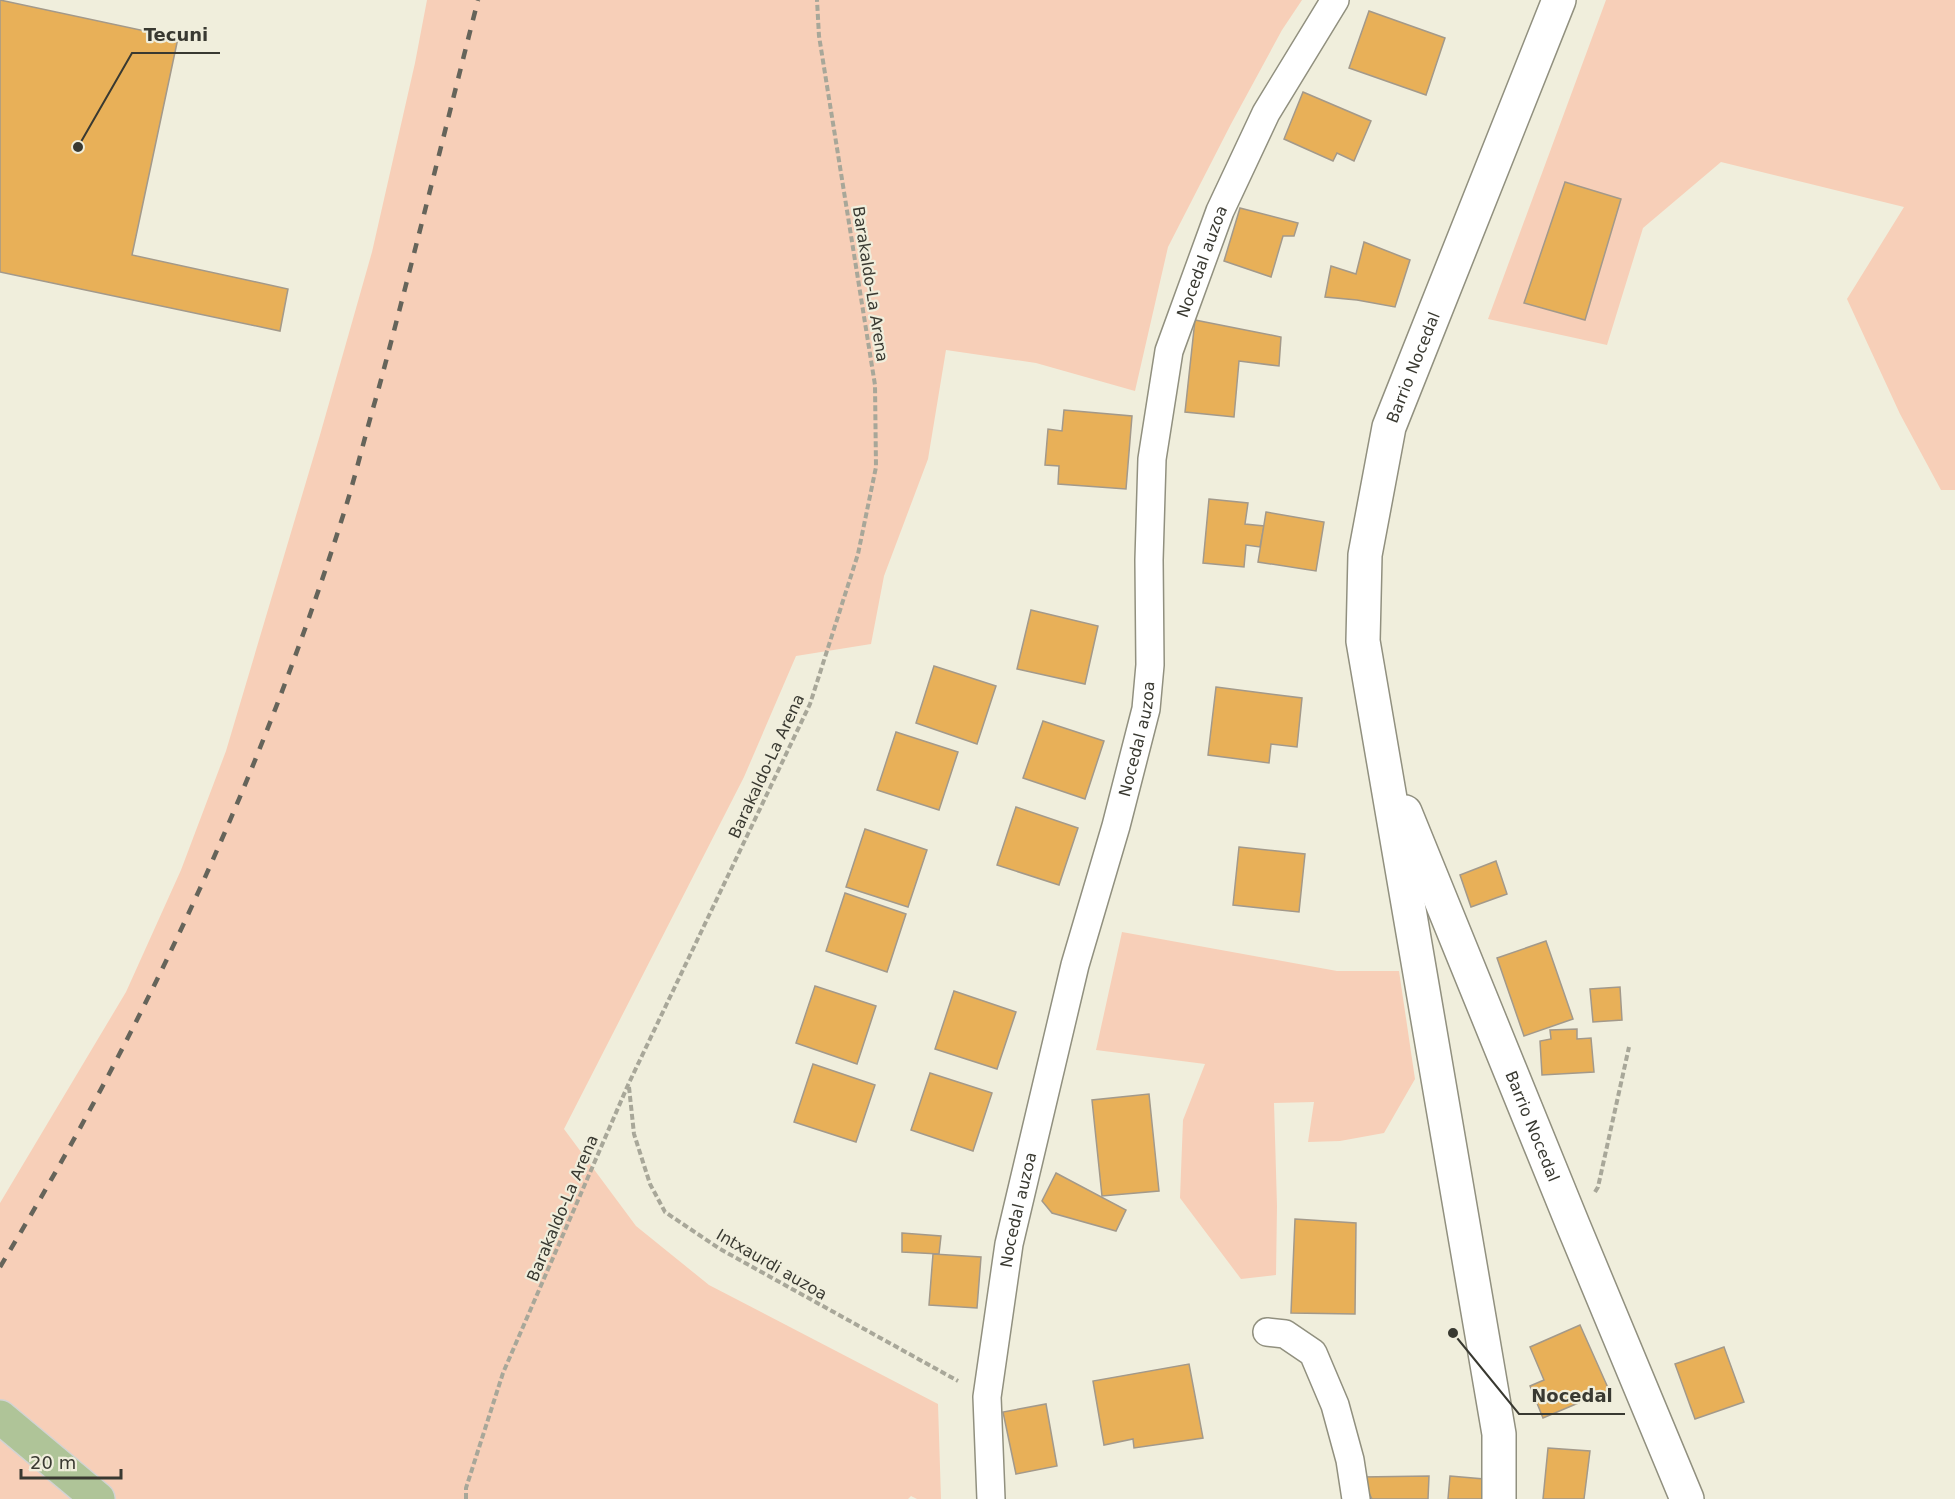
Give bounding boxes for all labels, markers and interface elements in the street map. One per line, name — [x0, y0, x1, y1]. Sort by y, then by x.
callout: Tecuni — [132, 17, 220, 53]
text: Tecuni — [144, 24, 208, 45]
street label: Nocedal auzoa — [1173, 202, 1231, 320]
street label: Barakaldo-La Arena — [849, 205, 892, 363]
street label: Barrio Nocedal — [1383, 309, 1444, 426]
street label: Nocedal auzoa — [1115, 680, 1158, 799]
street label: Barakaldo-La Arena — [725, 691, 808, 841]
street label: Barrio Nocedal — [1501, 1068, 1563, 1184]
street label: Barakaldo-La Arena — [523, 1132, 602, 1284]
street label: Nocedal auzoa — [997, 1150, 1040, 1269]
street label: Intxaurdi auzoa — [713, 1225, 830, 1304]
callout: Nocedal — [1519, 1378, 1625, 1414]
text: Nocedal — [1531, 1385, 1613, 1406]
scale bar — [21, 1442, 122, 1480]
text: 20 m — [30, 1452, 76, 1473]

